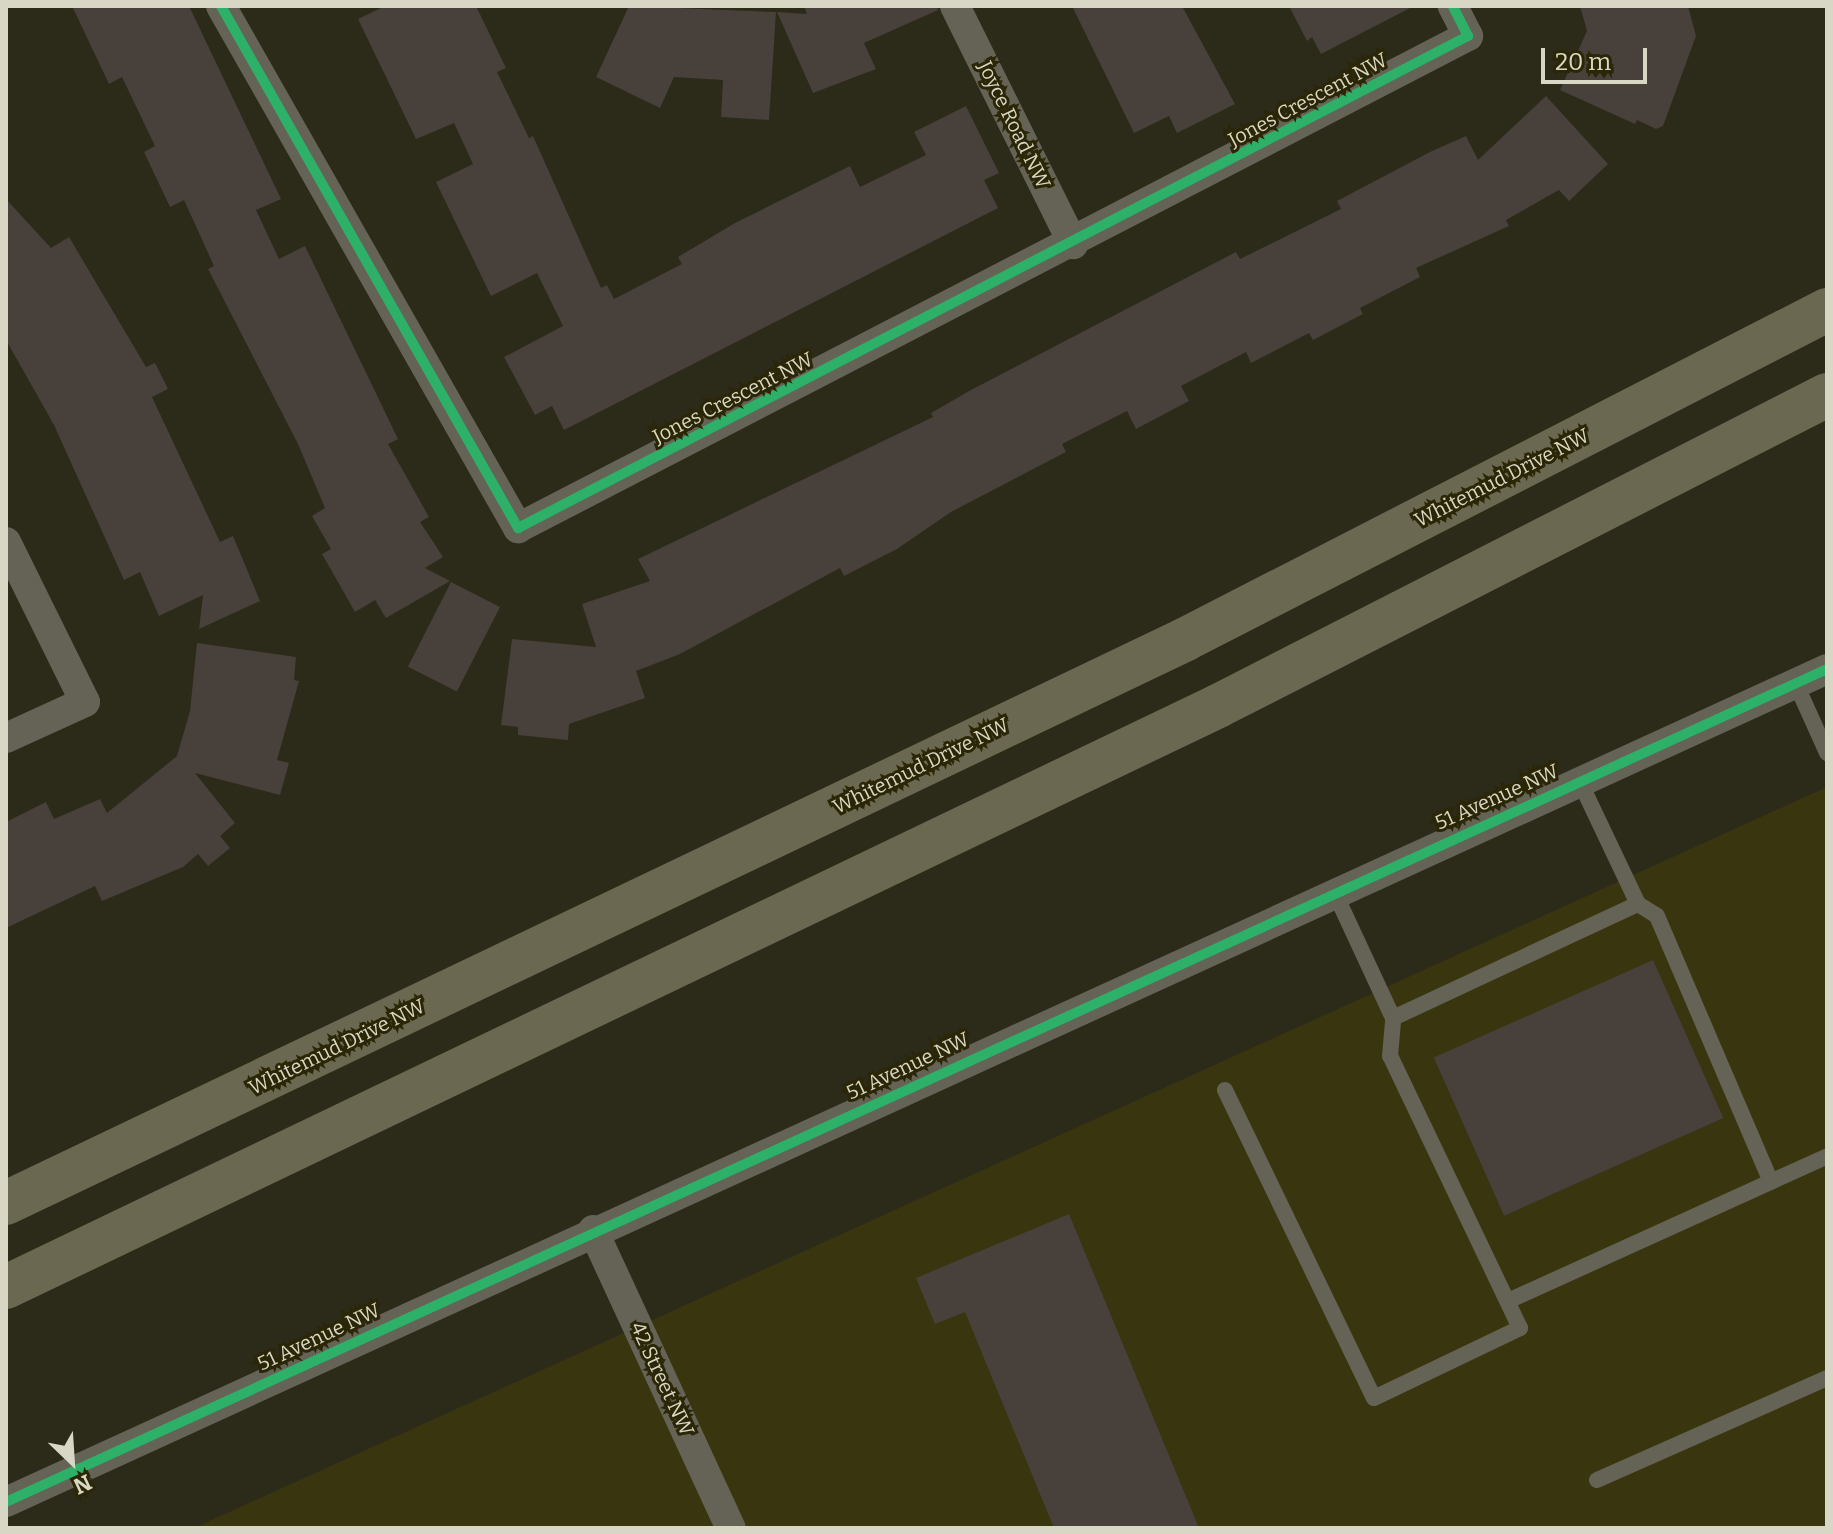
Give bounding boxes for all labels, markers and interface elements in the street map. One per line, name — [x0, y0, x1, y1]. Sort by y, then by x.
scale bar — [1545, 32, 1651, 82]
street label: Jones Crescent NW — [1224, 48, 1392, 152]
text: 20 m — [1555, 48, 1611, 76]
street label: Joyce Road NW — [973, 57, 1055, 193]
street label: Jones Crescent NW — [649, 347, 817, 449]
street label: Whitemud Drive NW — [1411, 423, 1593, 533]
street label: Whitemud Drive NW — [829, 713, 1013, 819]
street label: 51 Avenue NW — [1432, 759, 1562, 835]
street label: Whitemud Drive NW — [245, 994, 429, 1100]
street label: 51 Avenue NW — [843, 1027, 973, 1105]
street label: 51 Avenue NW — [254, 1298, 384, 1376]
street label: 42 Street NW — [625, 1318, 699, 1440]
north arrow — [32, 1422, 112, 1502]
text: N — [69, 1468, 96, 1500]

